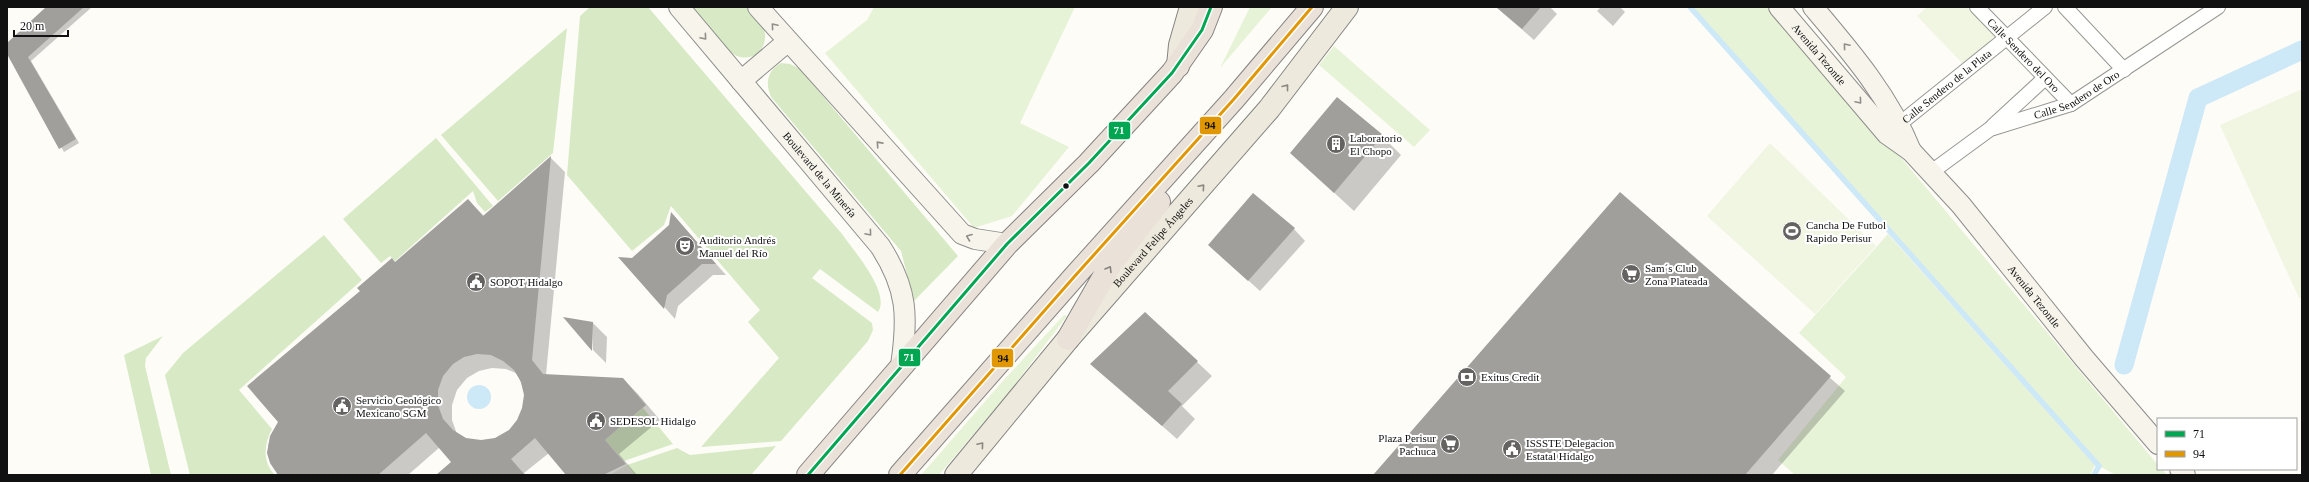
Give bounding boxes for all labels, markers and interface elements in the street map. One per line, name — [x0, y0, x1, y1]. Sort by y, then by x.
scale bar — [14, 12, 68, 38]
street label: Calle Sendero del Oro — [1985, 16, 2062, 95]
text: 20 m — [20, 19, 45, 33]
street label: Avenida Tezontle — [1790, 21, 1849, 87]
one-way arrow — [771, 24, 778, 31]
one-way arrow — [700, 32, 707, 39]
one-way arrow — [1843, 43, 1850, 50]
street label: Calle Sendero de la Plata — [1900, 47, 1994, 125]
street label: Calle Sendero de Oro — [2032, 68, 2122, 121]
one-way arrow — [1281, 85, 1288, 92]
one-way arrow — [1854, 96, 1861, 103]
line badge: 94 — [1199, 116, 1222, 135]
text: 94 — [1205, 119, 1216, 131]
line badge: 71 — [1108, 121, 1131, 140]
text: 71 — [1114, 124, 1125, 136]
street label: Boulevard de la Minería — [781, 130, 859, 220]
place label: Laboratorio El Chopo — [1350, 132, 1402, 157]
building icon: Laboratorio El Chopo — [1325, 133, 1347, 155]
one-way arrow — [877, 141, 884, 149]
unlabelled marker — [1061, 181, 1071, 191]
one-way arrow — [1198, 184, 1205, 192]
street label: Boulevard Felipe Ángeles — [1110, 195, 1195, 289]
place label: Cancha De Futbol Rapido Perisur — [1806, 219, 1886, 244]
sports icon: Cancha De Futbol Rapido Perisur — [1781, 220, 1803, 242]
one-way arrow — [864, 228, 871, 236]
one-way arrow — [966, 233, 973, 241]
place label: Auditorio Andrés Manuel del Río — [699, 234, 776, 259]
theatre icon: Auditorio Andrés Manuel del Río — [674, 235, 696, 257]
place label: Sam´s Club Zona Plateada — [1645, 262, 1708, 287]
supermarket icon: Sam´s Club Zona Plateada — [1620, 263, 1642, 285]
street label: Avenida Tezontle — [2006, 263, 2063, 330]
one-way arrow — [1104, 266, 1111, 273]
public building icon: SOPOT Hidalgo — [465, 271, 487, 293]
place label: SOPOT Hidalgo — [490, 276, 563, 288]
line badge: 71 — [898, 348, 921, 367]
line badge: 94 — [991, 348, 1014, 368]
text: 71 — [904, 351, 915, 363]
text: 94 — [998, 352, 1009, 364]
bank icon: Exitus Credit — [1456, 366, 1478, 388]
place label: Exitus Credit — [1481, 371, 1539, 383]
place label: Servicio Geológico Mexicano SGM — [356, 394, 442, 419]
public building icon: Servicio Geológico Mexicano SGM — [331, 395, 353, 417]
public building icon: SEDESOL Hidalgo — [585, 410, 607, 432]
place label: SEDESOL Hidalgo — [610, 415, 697, 427]
legend — [2157, 418, 2297, 470]
text: 71 — [2193, 427, 2205, 441]
place label: Plaza Perisur Pachuca — [1378, 432, 1436, 457]
supermarket icon: Plaza Perisur Pachuca — [1439, 433, 1461, 455]
place label: ISSSTE Delegacion Estatal Hidalgo — [1526, 437, 1615, 462]
public building icon: ISSSTE Delegacion Estatal Hidalgo — [1501, 438, 1523, 460]
one-way arrow — [977, 442, 984, 450]
text: 94 — [2193, 447, 2205, 461]

